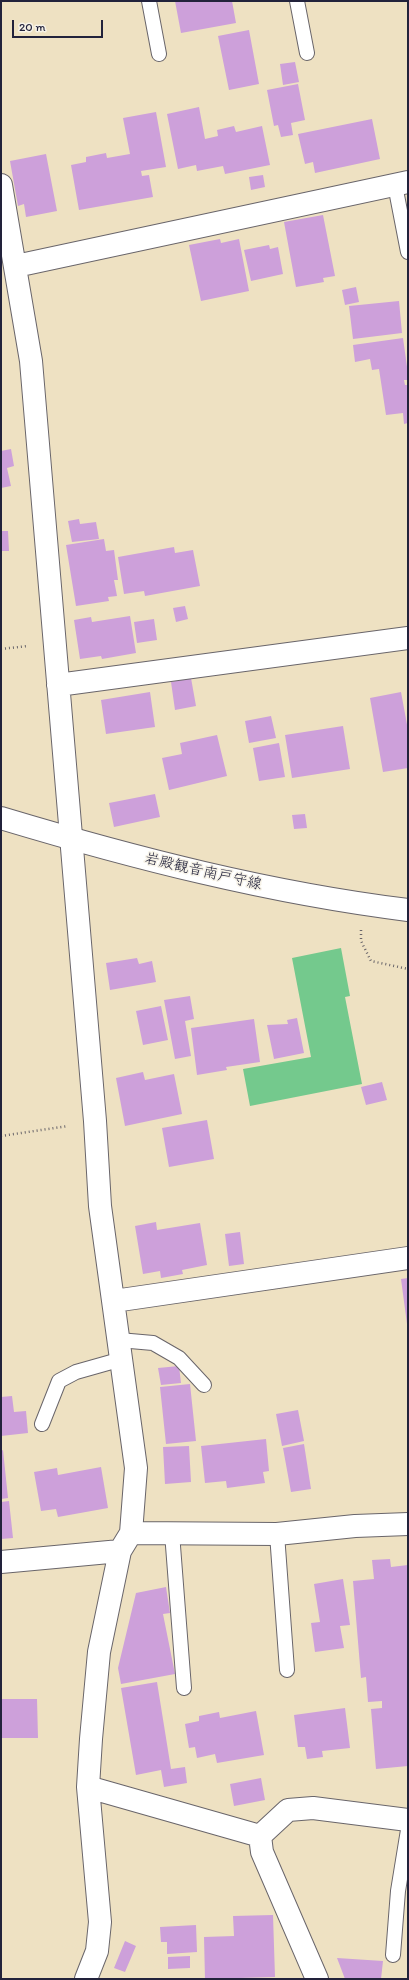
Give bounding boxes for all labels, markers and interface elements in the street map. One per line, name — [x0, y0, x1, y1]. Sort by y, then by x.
scale bar — [14, 12, 105, 38]
text: 20 m — [19, 20, 46, 34]
street label: 岩殿観音南戸守線 — [143, 850, 263, 894]

